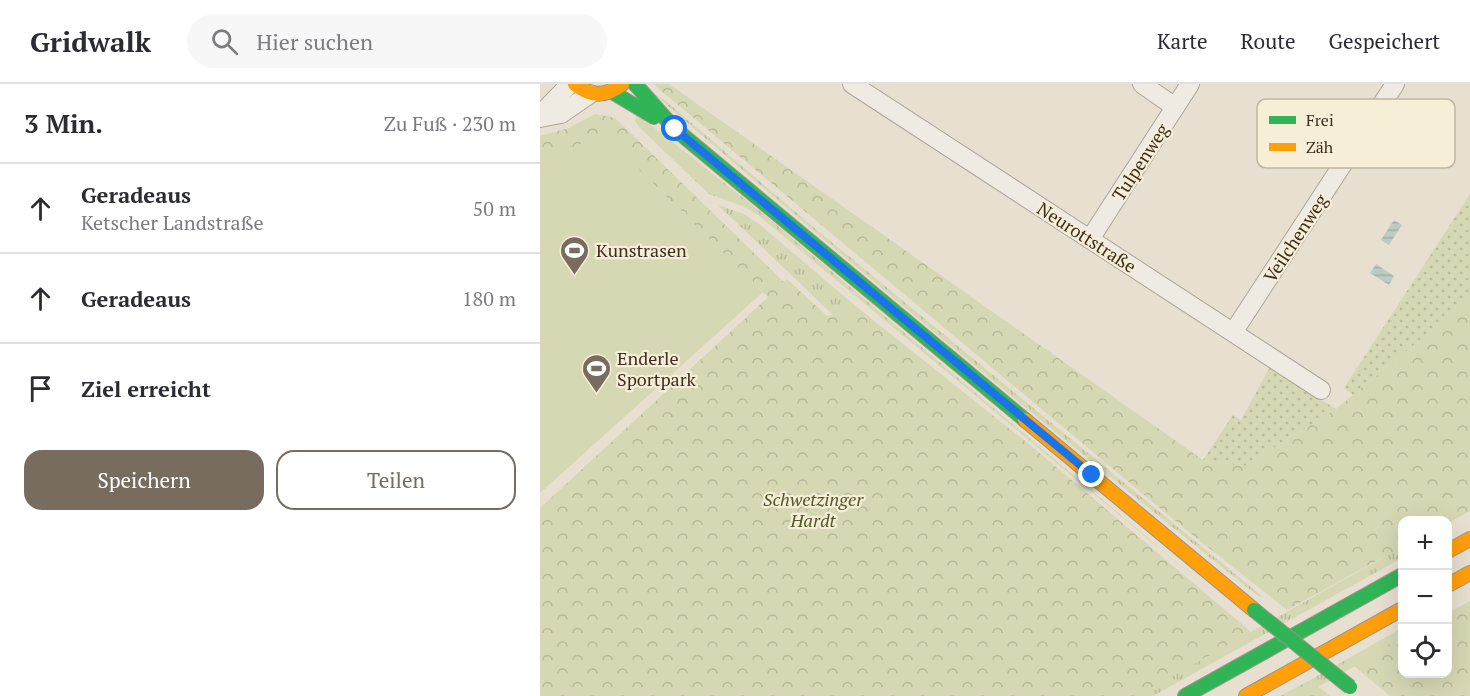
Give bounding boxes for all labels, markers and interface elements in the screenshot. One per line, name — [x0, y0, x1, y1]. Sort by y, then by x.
search box — [187, 14, 607, 68]
text: Gridwalk — [30, 23, 151, 60]
icon: search — [208, 25, 241, 58]
text: Hier suchen — [256, 27, 373, 56]
text: Karte — [1157, 27, 1208, 55]
text: Route — [1241, 27, 1296, 55]
text: Gespeichert — [1329, 27, 1440, 55]
legend — [1257, 99, 1455, 168]
text: 3 Min. — [24, 106, 103, 140]
text: Frei — [1306, 109, 1334, 131]
text: Zu Fuß · 230 m — [384, 110, 516, 137]
route start — [661, 115, 687, 141]
street label: Tulpenweg — [1106, 118, 1174, 205]
text: Zäh — [1306, 136, 1334, 158]
text: Geradeaus — [81, 180, 191, 209]
street label: Veilchenweg — [1258, 189, 1333, 287]
icon: ahead — [24, 192, 57, 225]
text: 50 m — [473, 195, 516, 222]
street label: Neurottstraße — [1033, 196, 1141, 278]
text: Ketscher Landstraße — [81, 209, 264, 236]
sports icon: Kunstrasen — [559, 234, 591, 276]
place label: Kunstrasen — [596, 238, 687, 262]
icon: ahead — [24, 282, 57, 315]
text: Geradeaus — [81, 284, 191, 313]
text: 180 m — [462, 285, 516, 312]
place label: Enderle Sportpark — [617, 346, 697, 391]
sports icon: Enderle Sportpark — [580, 352, 612, 394]
icon: arrive — [24, 372, 57, 405]
text: Ziel erreicht — [81, 374, 211, 403]
button: Speichern — [24, 450, 264, 510]
button: Teilen — [276, 450, 516, 510]
route end — [1078, 461, 1104, 487]
park label: Schwetzinger Hardt — [763, 487, 864, 532]
map controls — [1398, 516, 1452, 678]
button: + — [1398, 516, 1452, 570]
button: − — [1398, 570, 1452, 624]
button: locate — [1398, 624, 1452, 678]

